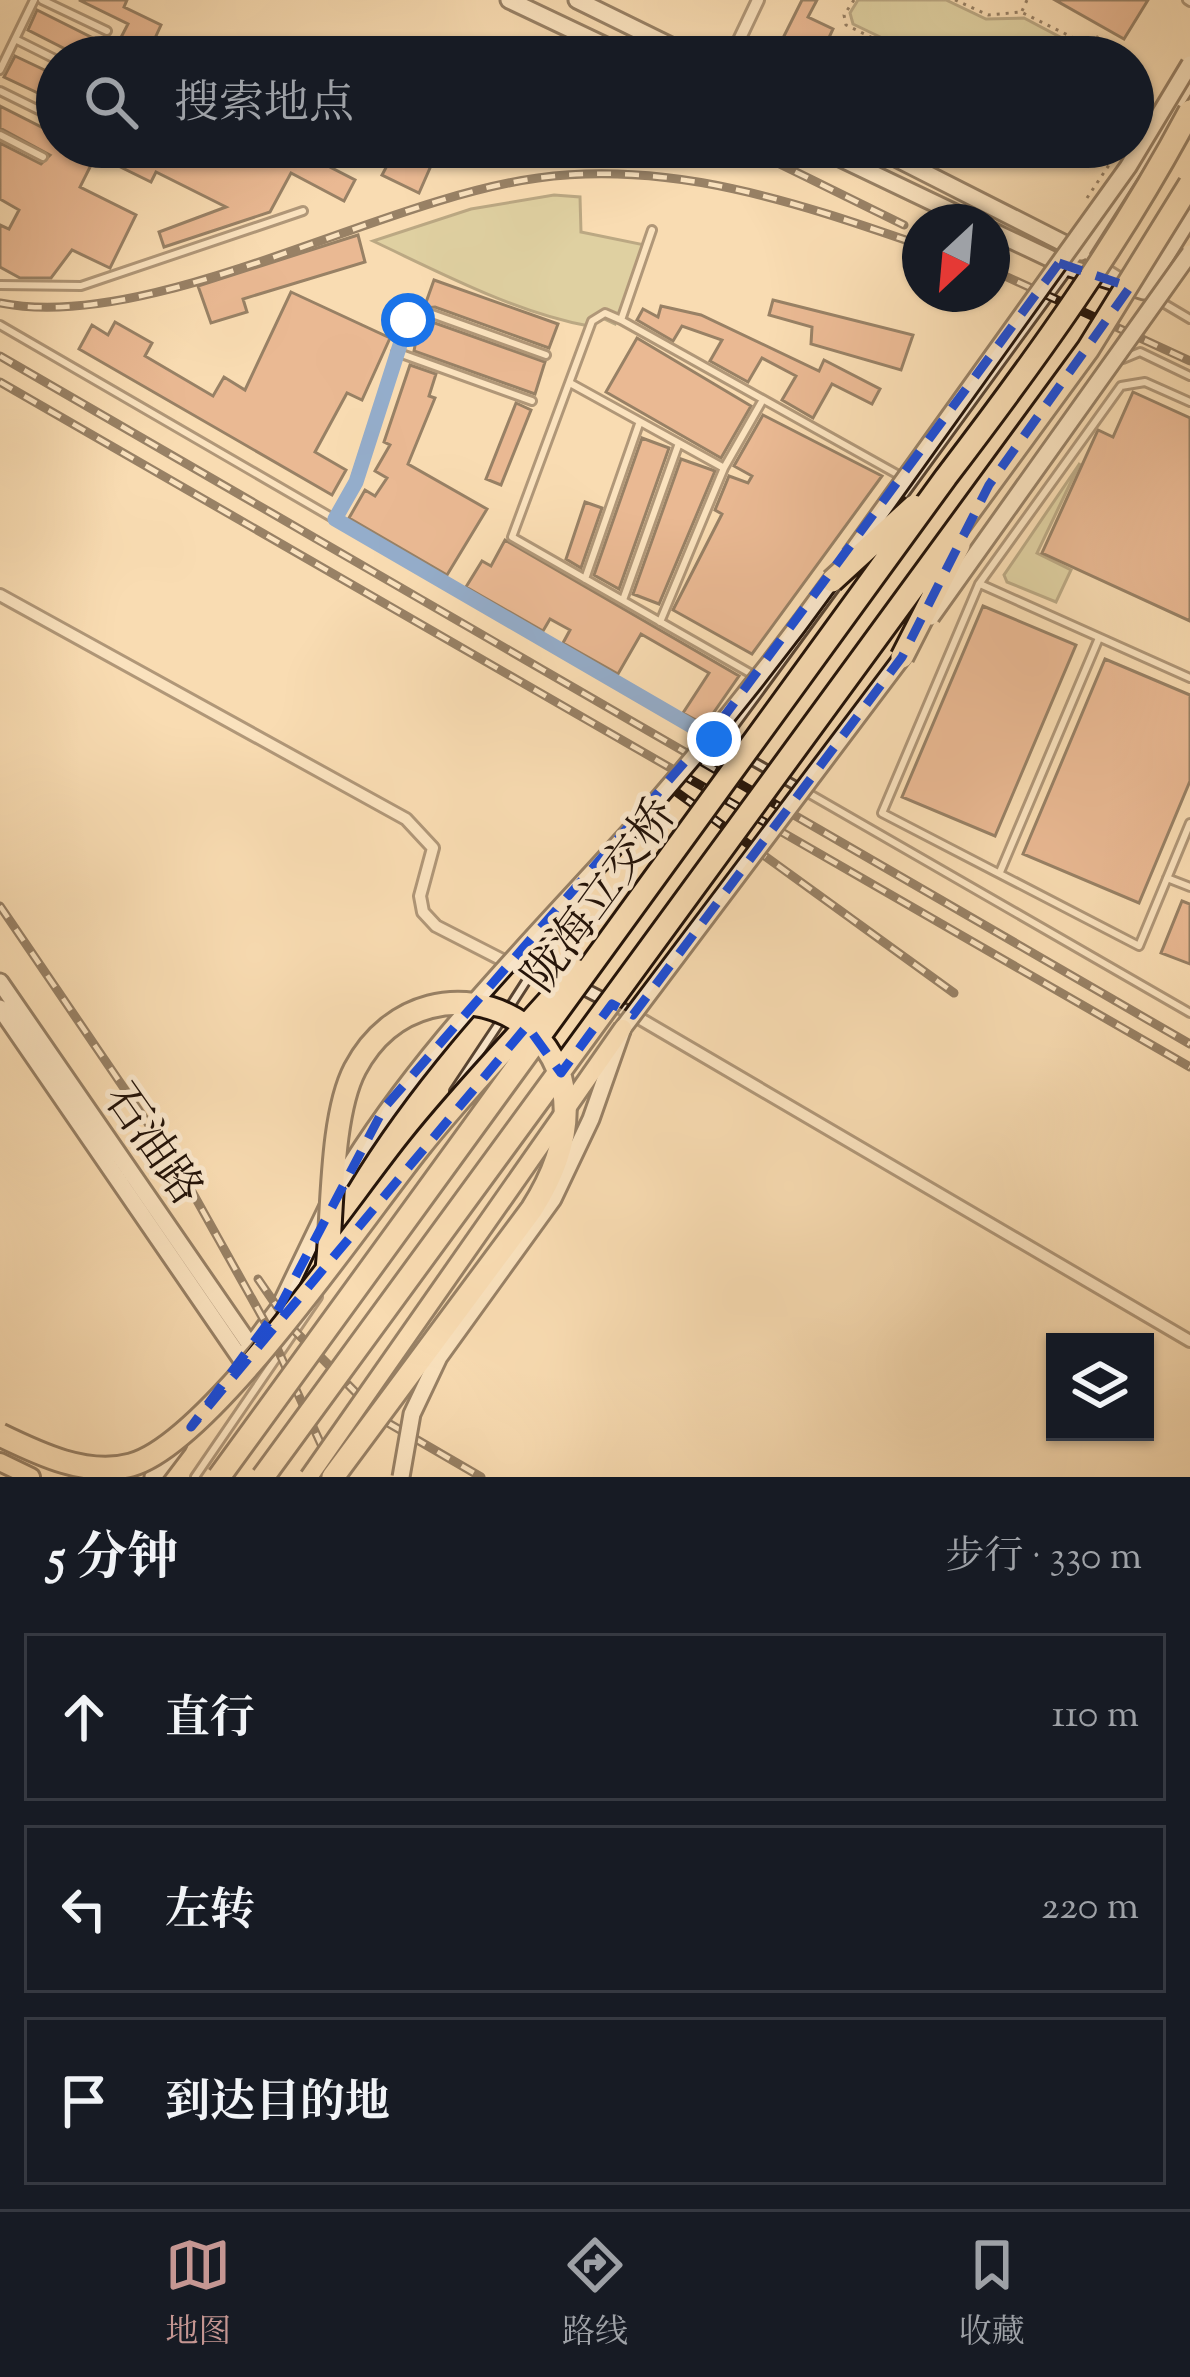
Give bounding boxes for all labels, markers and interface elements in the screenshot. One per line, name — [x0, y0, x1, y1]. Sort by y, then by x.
search box — [36, 36, 1154, 168]
icon: search — [78, 69, 144, 135]
text: 搜索地点 — [174, 74, 354, 139]
north arrow — [902, 204, 1010, 312]
route start — [381, 293, 435, 347]
route end — [687, 712, 741, 766]
street label: 陇海立交桥 — [510, 787, 695, 1007]
street label: 石油路 — [85, 1072, 216, 1220]
map controls — [1046, 1333, 1154, 1441]
button: layers — [1046, 1333, 1154, 1441]
text: 5 分钟 — [48, 1524, 178, 1597]
text: 步行 · 330 m — [945, 1531, 1142, 1587]
icon: ahead — [51, 1684, 117, 1750]
text: 直行 — [165, 1689, 255, 1754]
text: 110 m — [1052, 1689, 1139, 1745]
icon: left — [51, 1876, 117, 1942]
text: 左转 — [165, 1881, 255, 1946]
text: 220 m — [1041, 1881, 1139, 1937]
icon: arrive — [51, 2068, 117, 2134]
text: 到达目的地 — [165, 2073, 390, 2138]
tab: 地图 — [165, 2232, 231, 2358]
tab: 路线 — [562, 2232, 628, 2358]
tab: 收藏 — [959, 2232, 1025, 2358]

